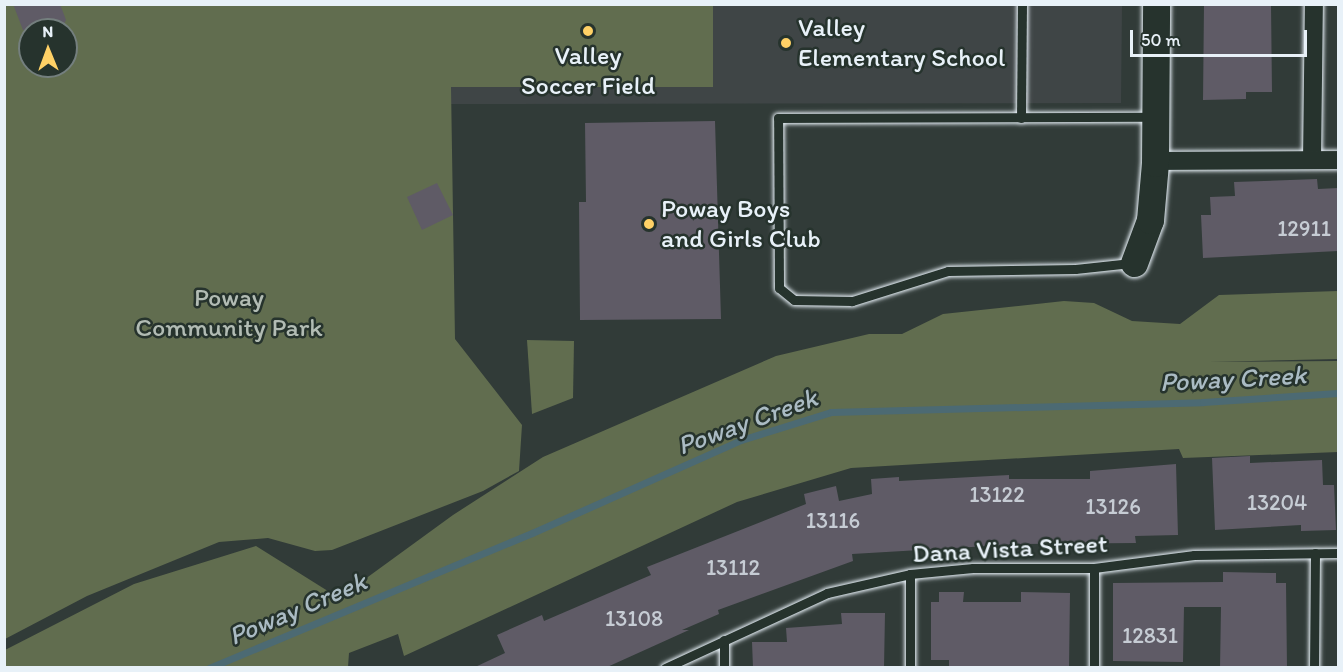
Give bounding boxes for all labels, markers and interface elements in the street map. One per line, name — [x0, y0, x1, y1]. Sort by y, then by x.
place label: Valley Elementary School — [798, 12, 1005, 74]
north arrow — [18, 18, 78, 78]
scale bar — [1133, 18, 1310, 56]
text: N — [42, 22, 53, 41]
marker: Valley Soccer Field — [581, 24, 595, 38]
text: 50 m — [1141, 29, 1181, 51]
marker: Valley Elementary School — [779, 36, 793, 50]
place label: Valley Soccer Field — [521, 40, 655, 101]
place label: Poway Boys and Girls Club — [661, 193, 821, 255]
house number: 12911 — [1277, 216, 1331, 242]
marker: Poway Boys and Girls Club — [642, 217, 656, 231]
park label: Poway Community Park — [135, 282, 323, 344]
water label: Poway Creek — [1159, 358, 1307, 398]
water label: Poway Creek — [673, 381, 821, 461]
house number: 13122 — [969, 482, 1025, 508]
house number: 13204 — [1247, 490, 1307, 516]
house number: 13126 — [1085, 494, 1141, 520]
house number: 13116 — [806, 508, 860, 534]
street label: Dana Vista Street — [912, 528, 1108, 570]
house number: 13112 — [706, 555, 760, 581]
water label: Poway Creek — [223, 565, 371, 651]
house number: 13108 — [605, 606, 663, 632]
house number: 12831 — [1122, 623, 1178, 649]

